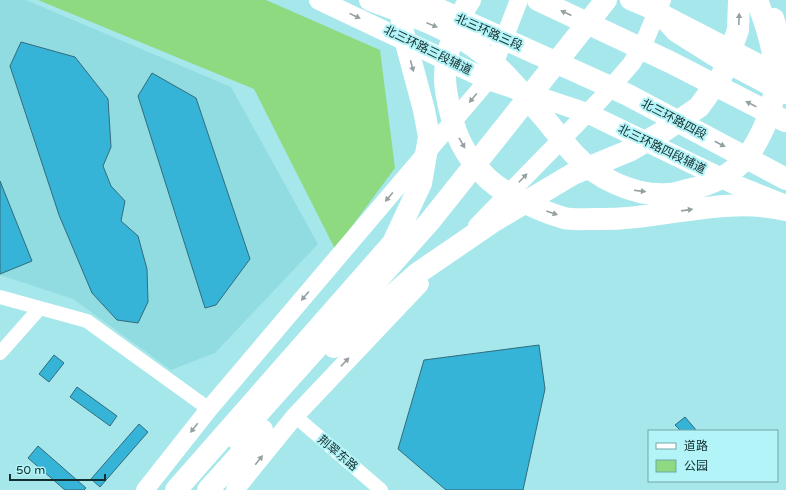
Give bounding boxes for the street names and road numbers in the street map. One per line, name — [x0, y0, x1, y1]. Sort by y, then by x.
street label: 北三环路三段 — [453, 11, 525, 53]
street label: 北三环路三段辅道 — [382, 23, 474, 77]
street label: 北三环路四段 — [639, 96, 709, 142]
street label: 北三环路四段辅道 — [616, 122, 708, 176]
street label: 荆翠东路 — [315, 432, 361, 474]

